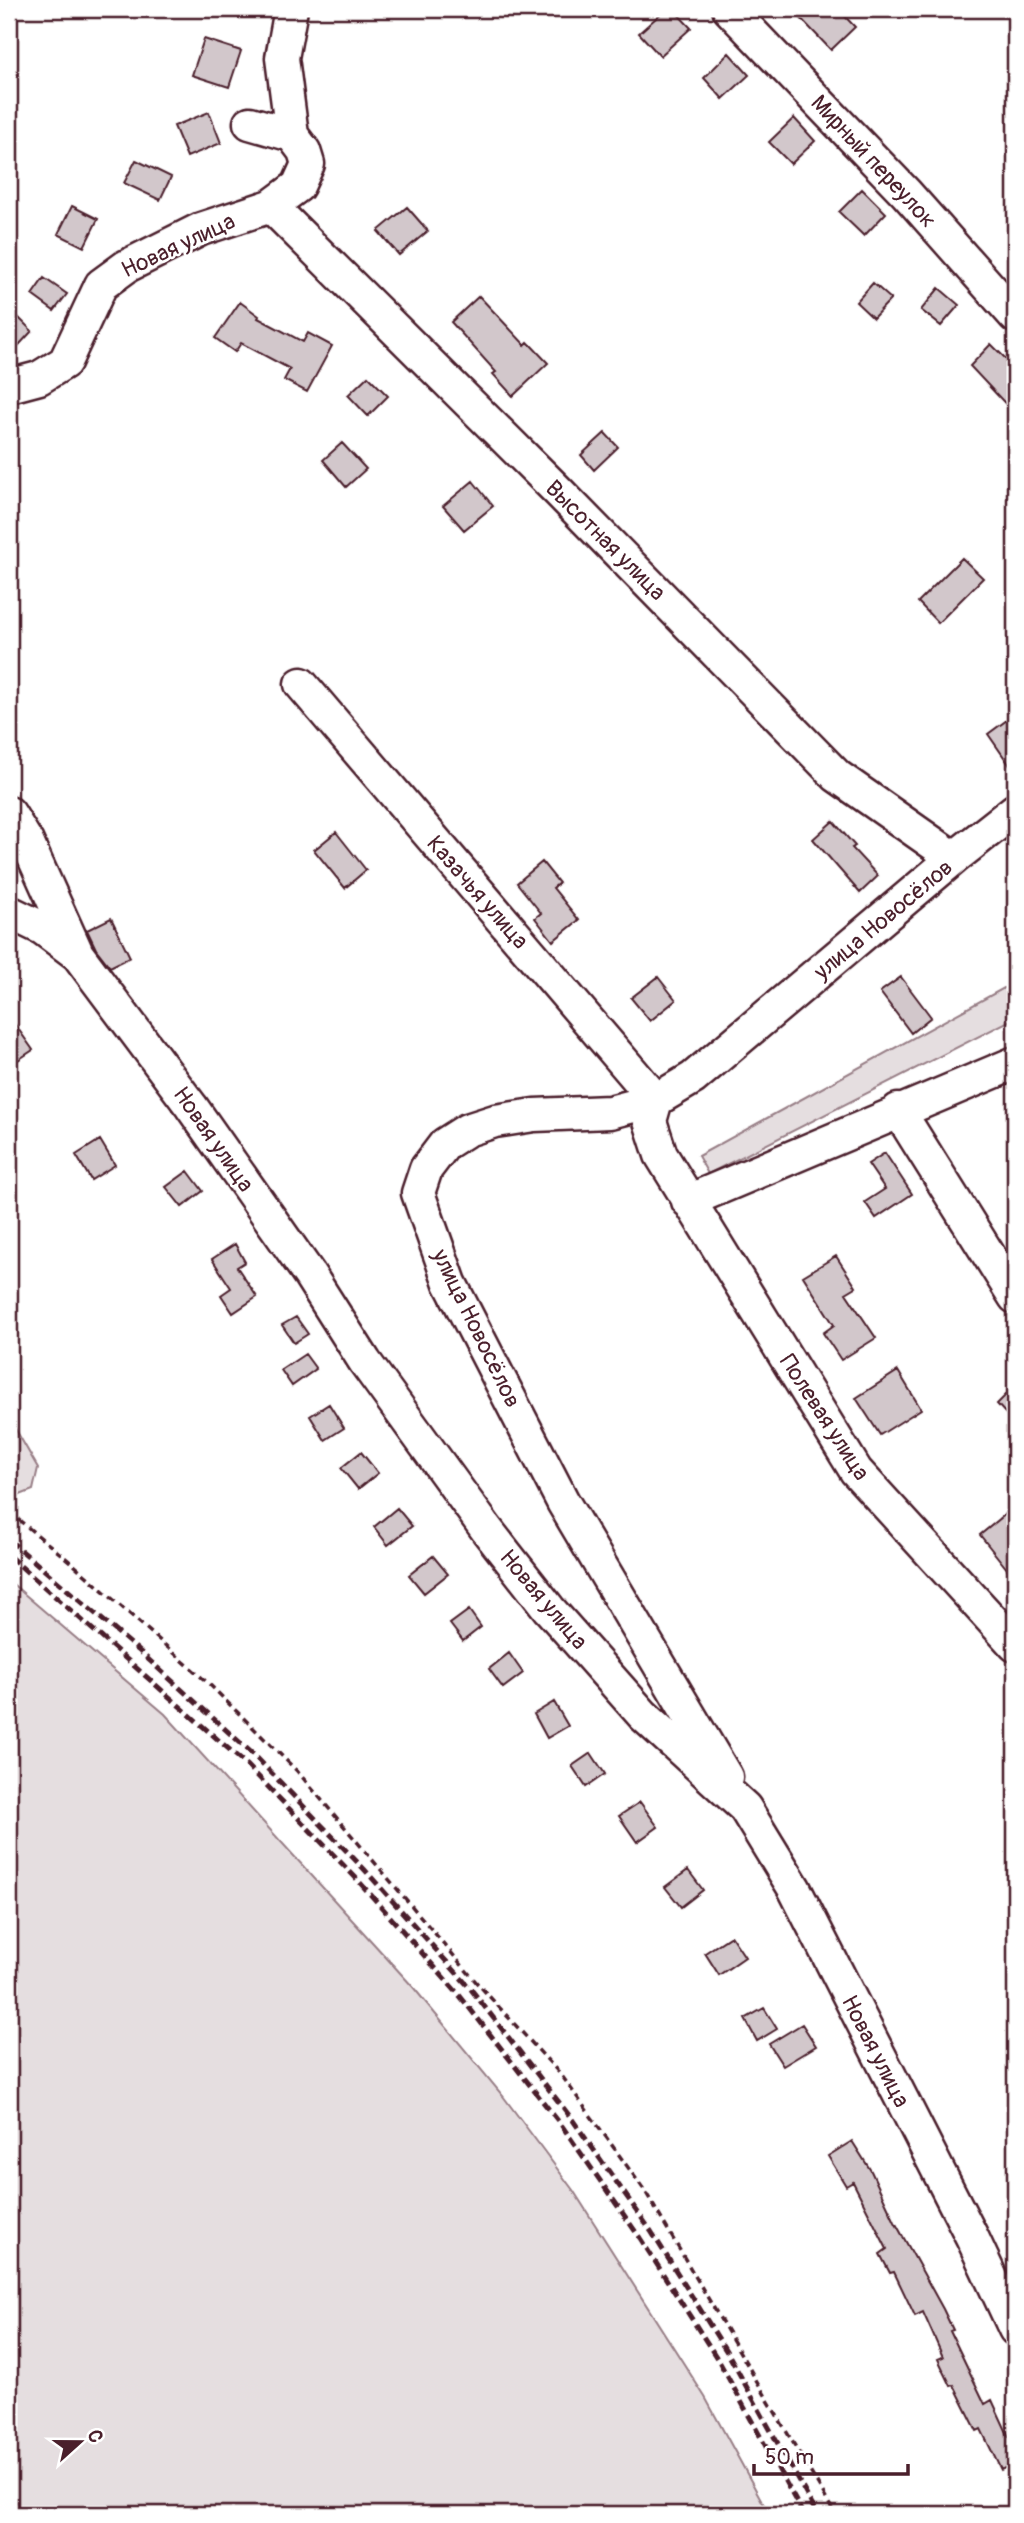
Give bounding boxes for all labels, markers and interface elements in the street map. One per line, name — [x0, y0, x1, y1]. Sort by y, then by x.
street label: Мирный переулок — [805, 89, 943, 234]
street label: Новая улица — [117, 207, 240, 284]
street label: Высотная улица — [539, 474, 672, 607]
street label: Казачья улица — [420, 830, 535, 955]
street label: улица Новосёлов — [807, 853, 959, 987]
street label: Новая улица — [167, 1081, 260, 1198]
street label: улица Новосёлов — [425, 1243, 527, 1412]
street label: Полевая улица — [773, 1349, 876, 1486]
street label: Новая улица — [493, 1543, 594, 1655]
street label: Новая улица — [835, 1990, 916, 2112]
north arrow — [46, 2408, 116, 2478]
text: С — [82, 2426, 108, 2446]
scale bar — [754, 2432, 908, 2476]
text: 50 m — [765, 2444, 814, 2471]

